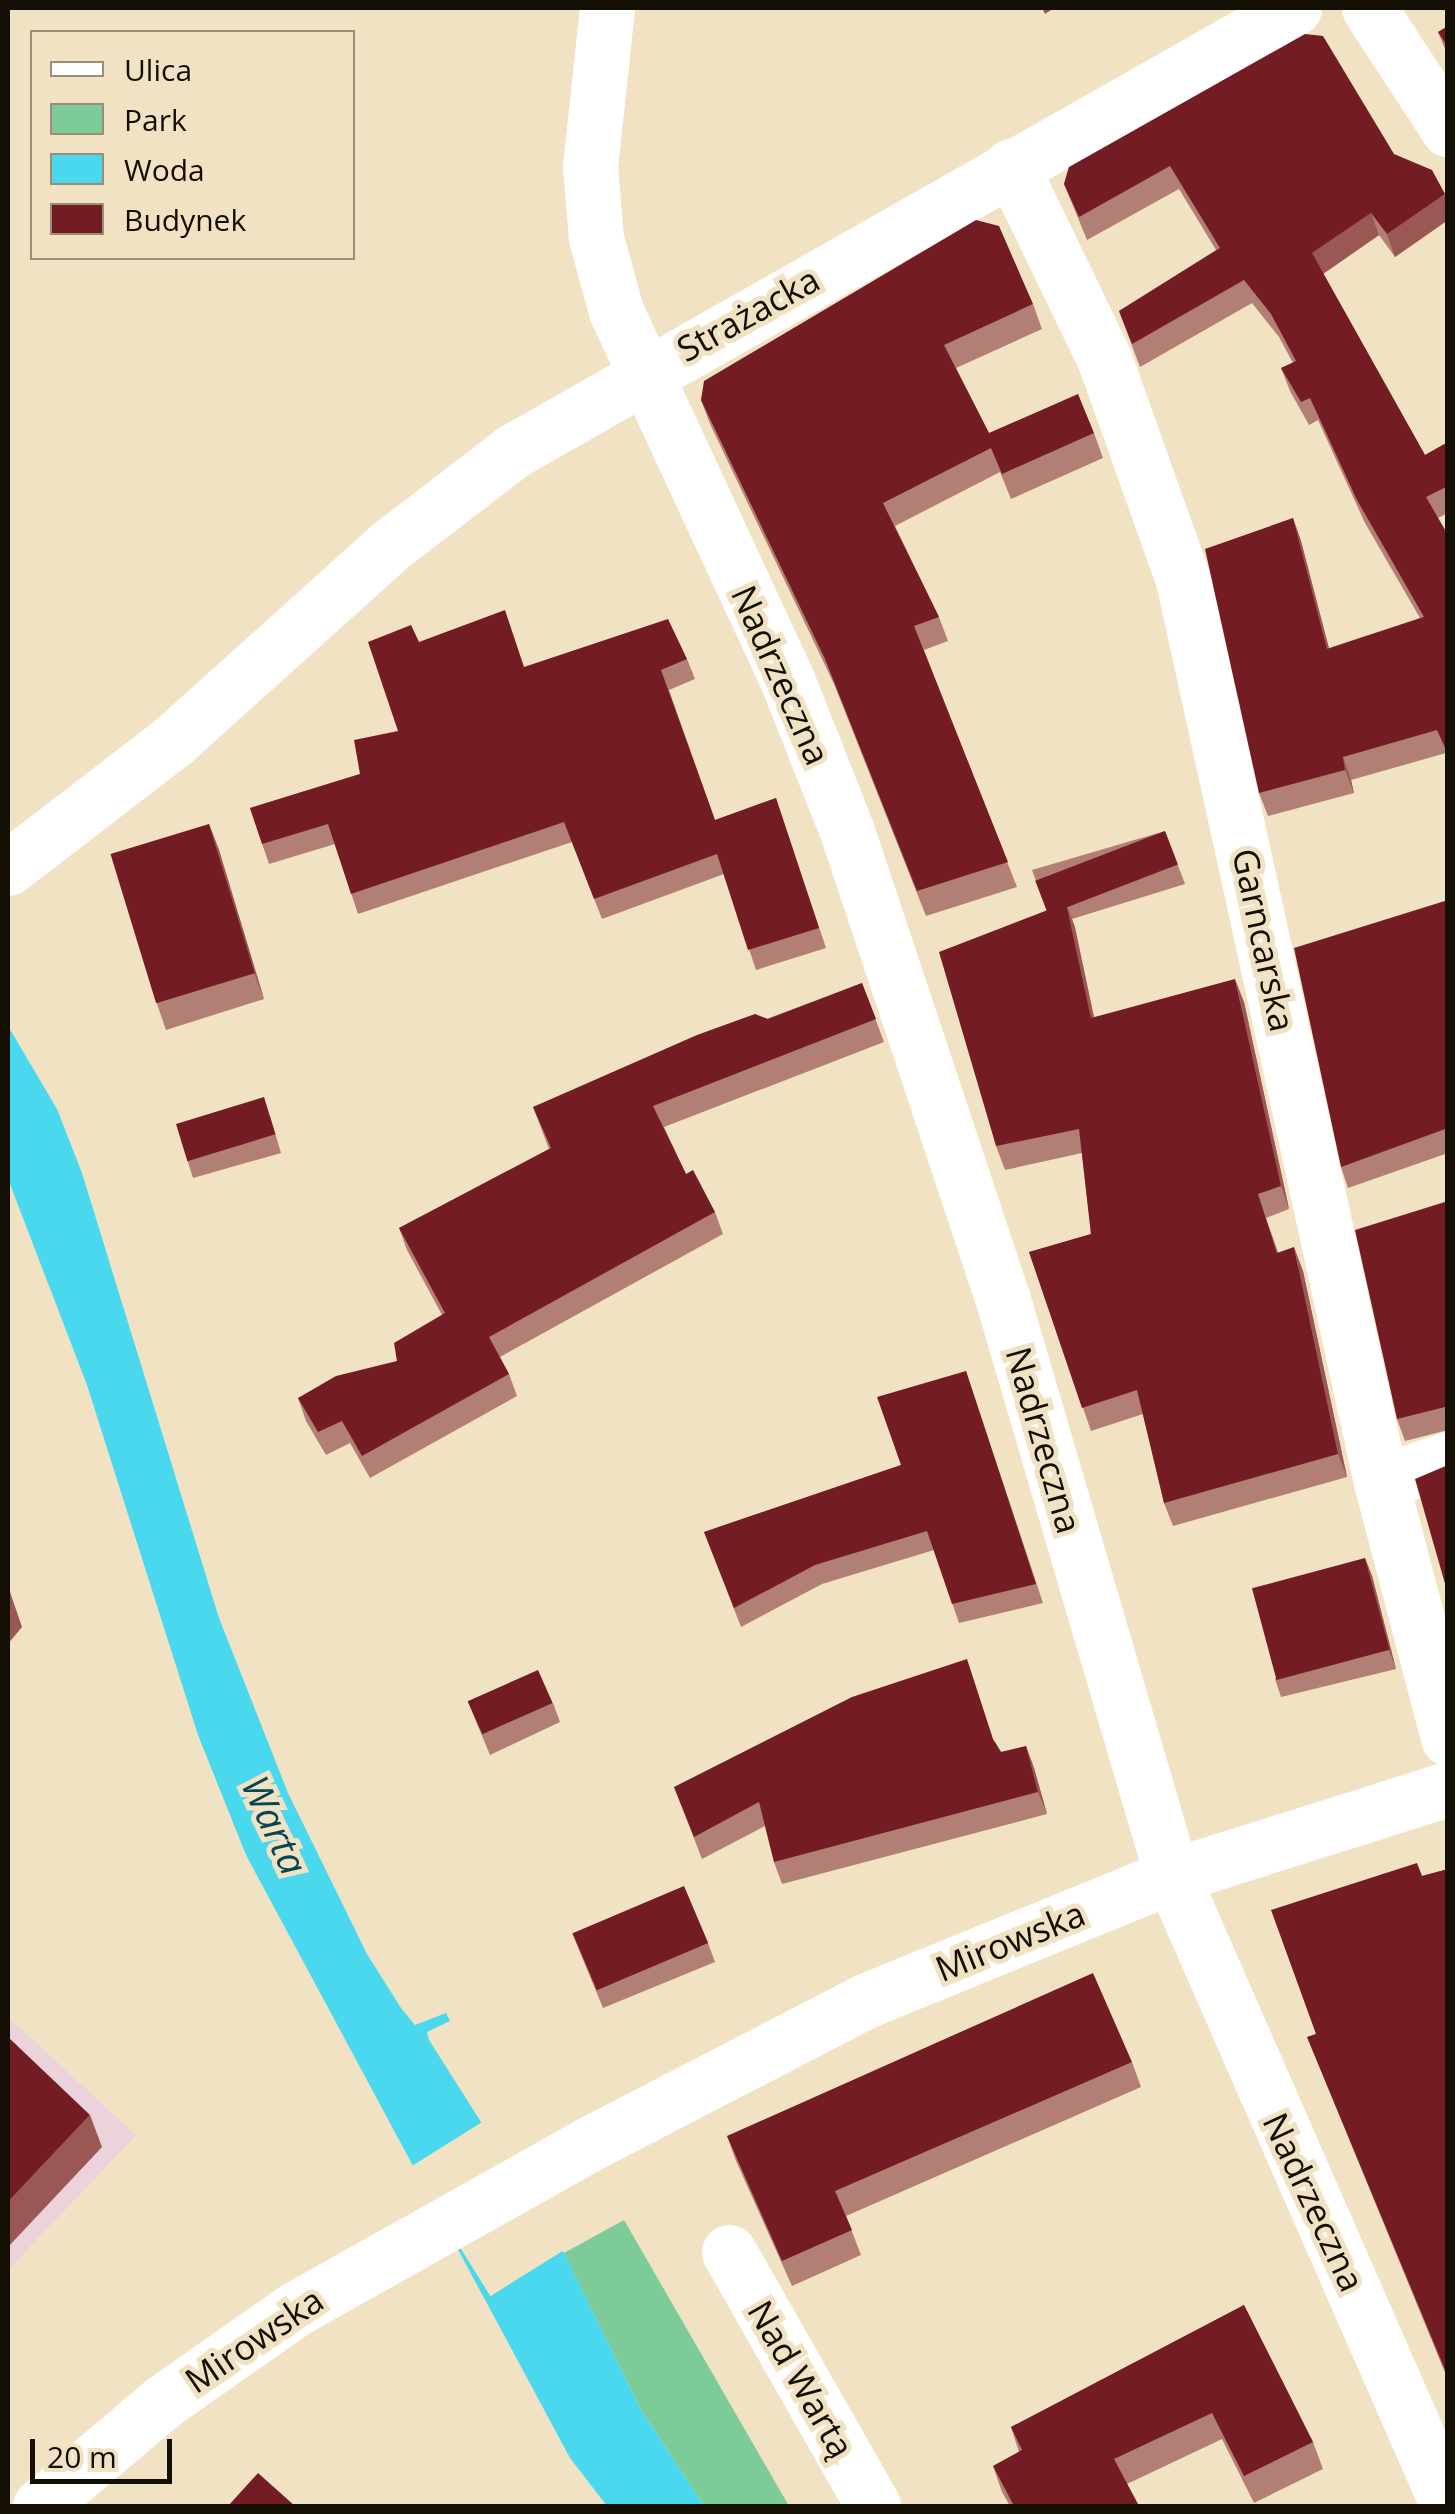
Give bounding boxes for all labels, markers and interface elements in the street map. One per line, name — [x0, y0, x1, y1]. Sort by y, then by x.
legend — [30, 30, 355, 260]
text: Ulica — [124, 49, 192, 90]
text: Park — [124, 99, 187, 140]
text: Woda — [124, 149, 205, 190]
text: Budynek — [124, 199, 246, 240]
street label: Strażacka — [670, 258, 826, 370]
street label: Nadrzeczna — [723, 579, 839, 771]
street label: Garncarska — [1224, 845, 1304, 1035]
street label: Nadrzeczna — [997, 1342, 1091, 1538]
water label: Warta — [233, 1769, 317, 1881]
street label: Mirowska — [929, 1892, 1091, 1990]
street label: Nadrzeczna — [1254, 2106, 1374, 2298]
street label: Mirowska — [177, 2279, 331, 2401]
street label: Nad Wartą — [739, 2293, 863, 2465]
scale bar — [35, 2419, 178, 2481]
text: 20 m — [47, 2436, 117, 2477]

